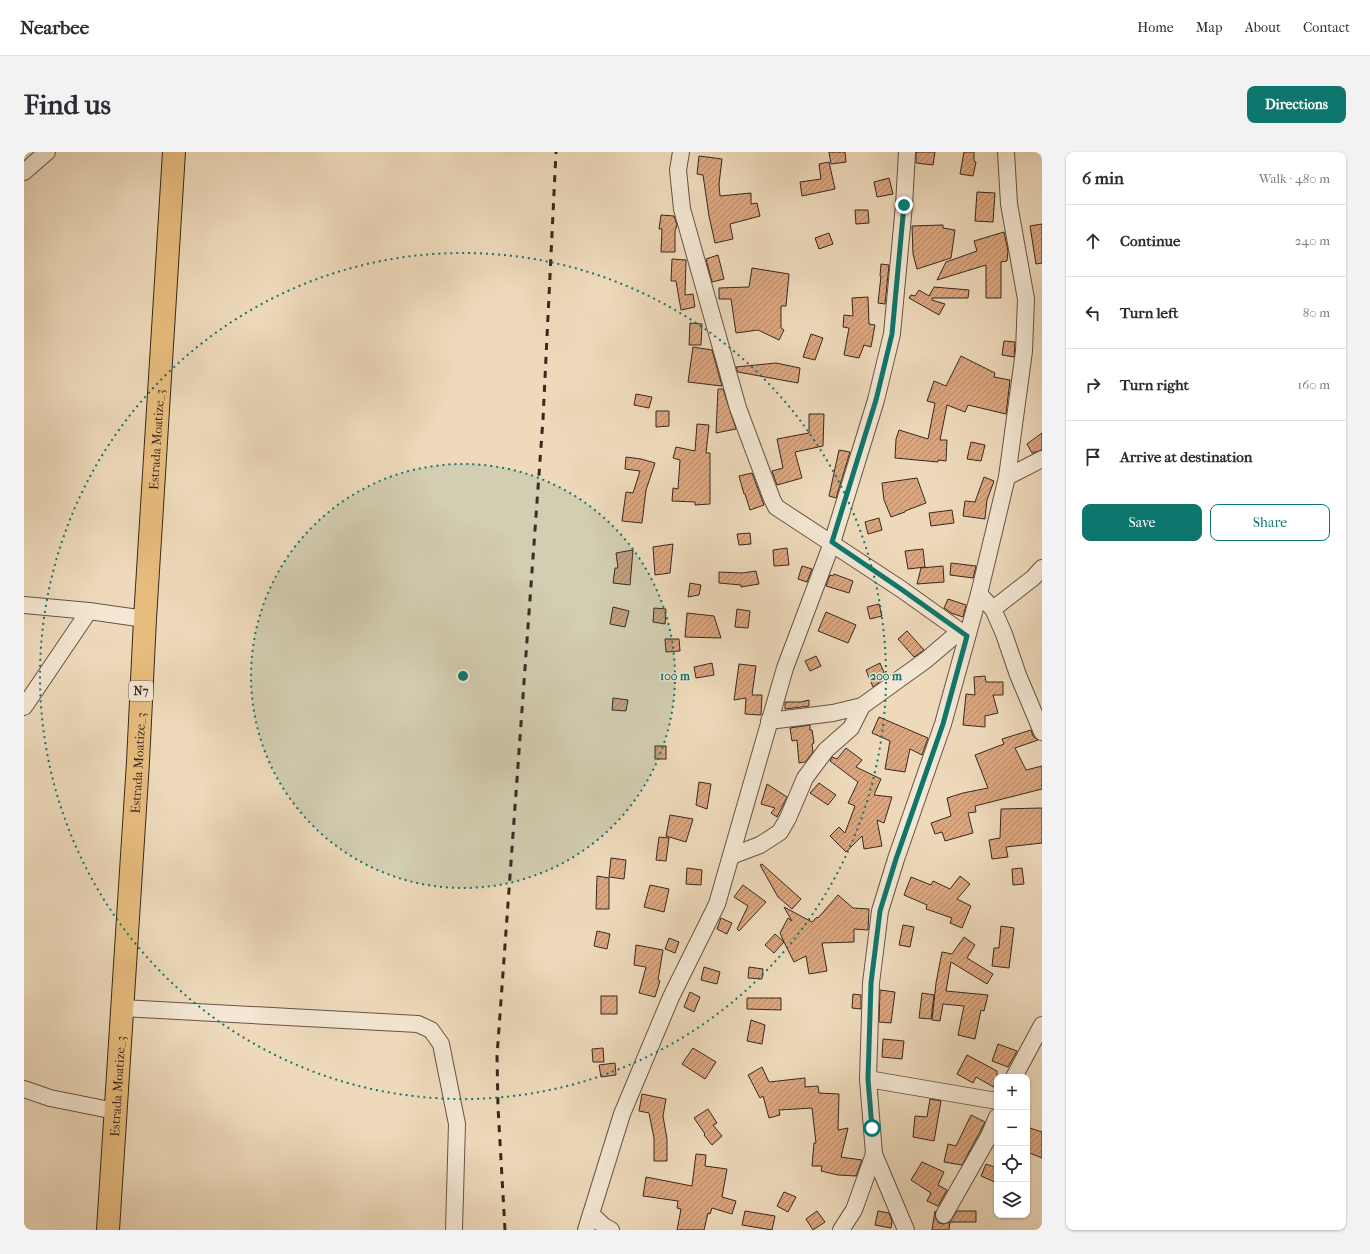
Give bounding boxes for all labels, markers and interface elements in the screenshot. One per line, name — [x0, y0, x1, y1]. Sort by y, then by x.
text: Nearbee — [20, 17, 89, 39]
text: Home — [1137, 19, 1174, 36]
text: Map — [1196, 19, 1223, 36]
text: About — [1245, 19, 1281, 36]
text: Contact — [1303, 19, 1350, 36]
button: Directions — [1247, 86, 1346, 123]
text: Find us — [24, 88, 111, 121]
text: 6 min — [1082, 168, 1124, 188]
text: Walk · 480 m — [1259, 171, 1330, 186]
route end — [895, 196, 913, 214]
icon: ahead — [1082, 230, 1104, 252]
text: Continue — [1120, 232, 1180, 250]
text: 240 m — [1295, 233, 1330, 248]
icon: left — [1082, 302, 1104, 324]
text: Turn left — [1120, 304, 1178, 322]
text: 80 m — [1303, 305, 1330, 320]
icon: right — [1082, 374, 1104, 396]
text: Turn right — [1120, 376, 1189, 394]
text: 160 m — [1298, 377, 1330, 392]
street label: Estrada Moatize_3 — [146, 389, 167, 490]
icon: arrive — [1082, 446, 1104, 468]
text: Arrive at destination — [1120, 448, 1252, 466]
button: Save — [1082, 504, 1202, 541]
button: Share — [1210, 504, 1330, 541]
centre of rings — [456, 669, 470, 683]
text: 100 m — [660, 669, 691, 683]
text: 200 m — [870, 669, 903, 683]
road number: N7 — [129, 681, 153, 701]
street label: Estrada Moatize_3 — [128, 712, 148, 814]
street label: Estrada Moatize_3 — [107, 1035, 128, 1137]
map controls — [994, 1074, 1030, 1218]
button: + — [994, 1074, 1030, 1110]
button: − — [994, 1110, 1030, 1146]
route start — [863, 1119, 881, 1137]
button: locate — [994, 1146, 1030, 1182]
button: layers — [994, 1182, 1030, 1218]

